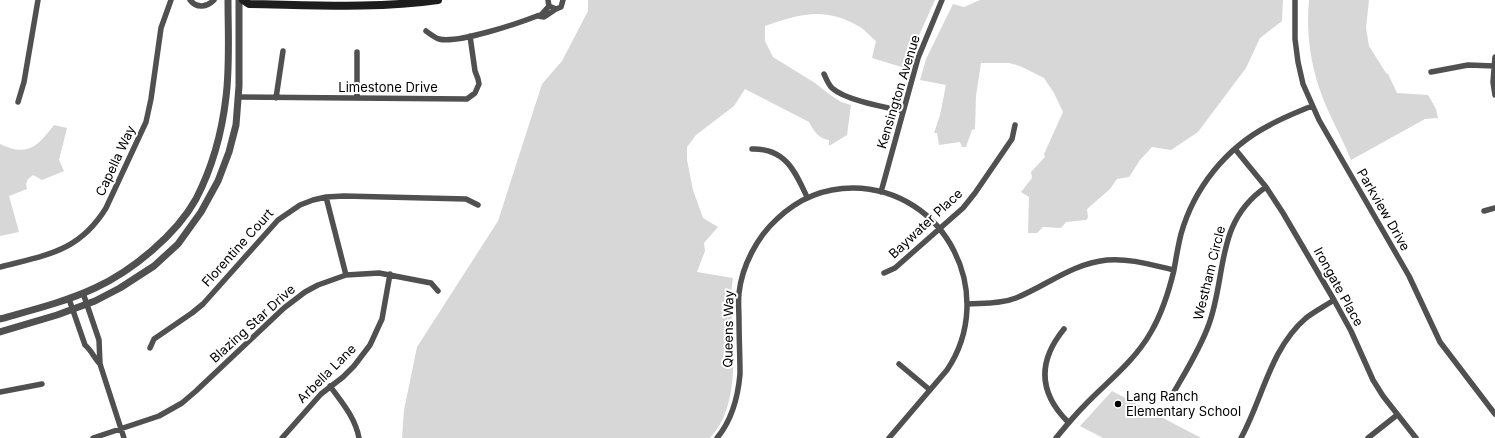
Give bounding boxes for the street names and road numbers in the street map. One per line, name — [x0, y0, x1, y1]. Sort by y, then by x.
street label: Kensington Avenue — [874, 33, 924, 151]
street label: Limestone Drive — [338, 80, 438, 96]
street label: Capella Way — [93, 123, 139, 199]
street label: Parkview Drive — [1353, 166, 1413, 254]
street label: Baywater Place — [886, 186, 966, 262]
street label: Florentine Court — [199, 206, 277, 290]
street label: Westham Circle — [1191, 224, 1229, 322]
street label: Irongate Place — [1310, 245, 1366, 329]
street label: Blazing Star Drive — [207, 282, 299, 366]
street label: Queens Way — [721, 290, 737, 368]
street label: Arbella Lane — [294, 341, 360, 407]

